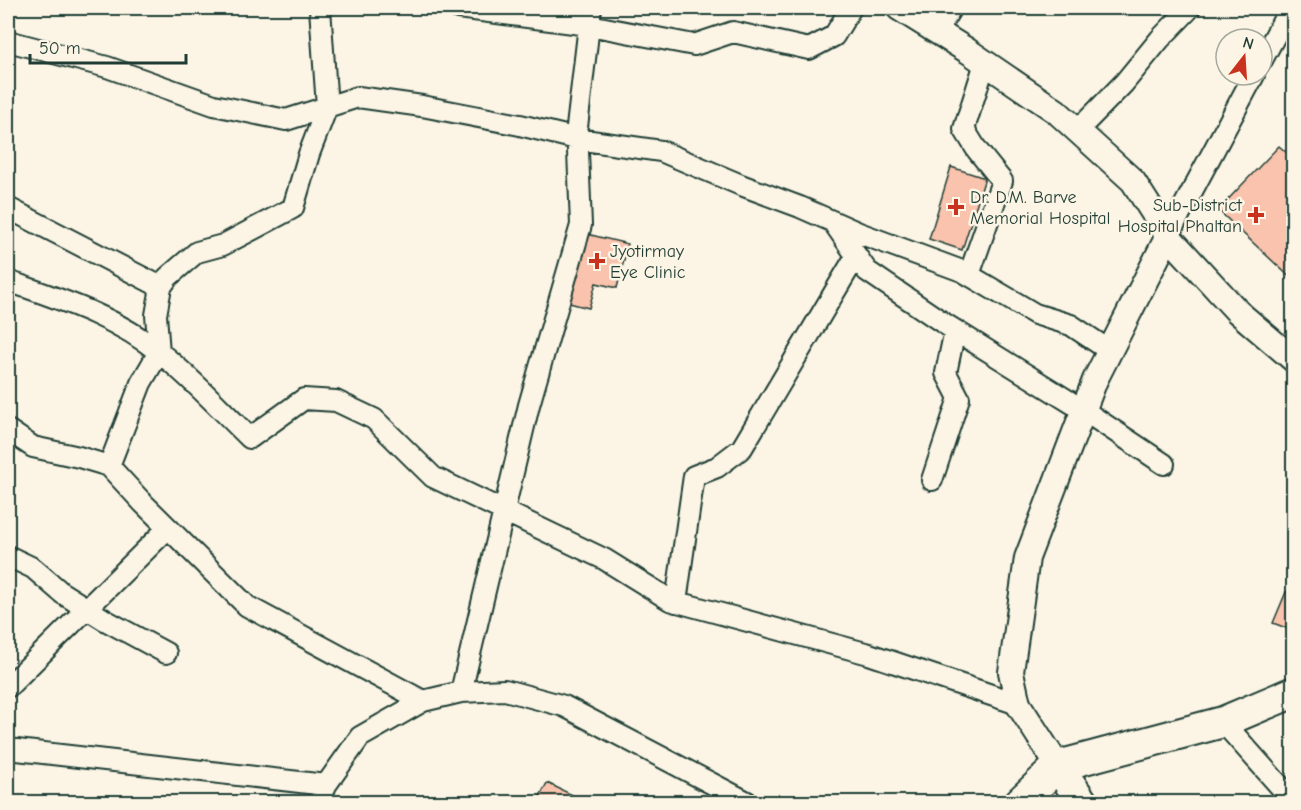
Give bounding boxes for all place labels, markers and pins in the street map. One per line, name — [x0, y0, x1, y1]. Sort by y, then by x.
place label: Dr. D.M. Barve Memorial Hospital — [970, 187, 1110, 229]
place label: Sub-District Hospital Phaltan — [1118, 195, 1243, 237]
marker: Dr. D.M. Barve Memorial Hospital — [947, 198, 965, 216]
marker: Sub-District Hospital Phaltan — [1247, 206, 1265, 224]
place label: Jyotirmay Eye Clinic — [610, 241, 686, 283]
marker: Jyotirmay Eye Clinic — [588, 252, 606, 270]

